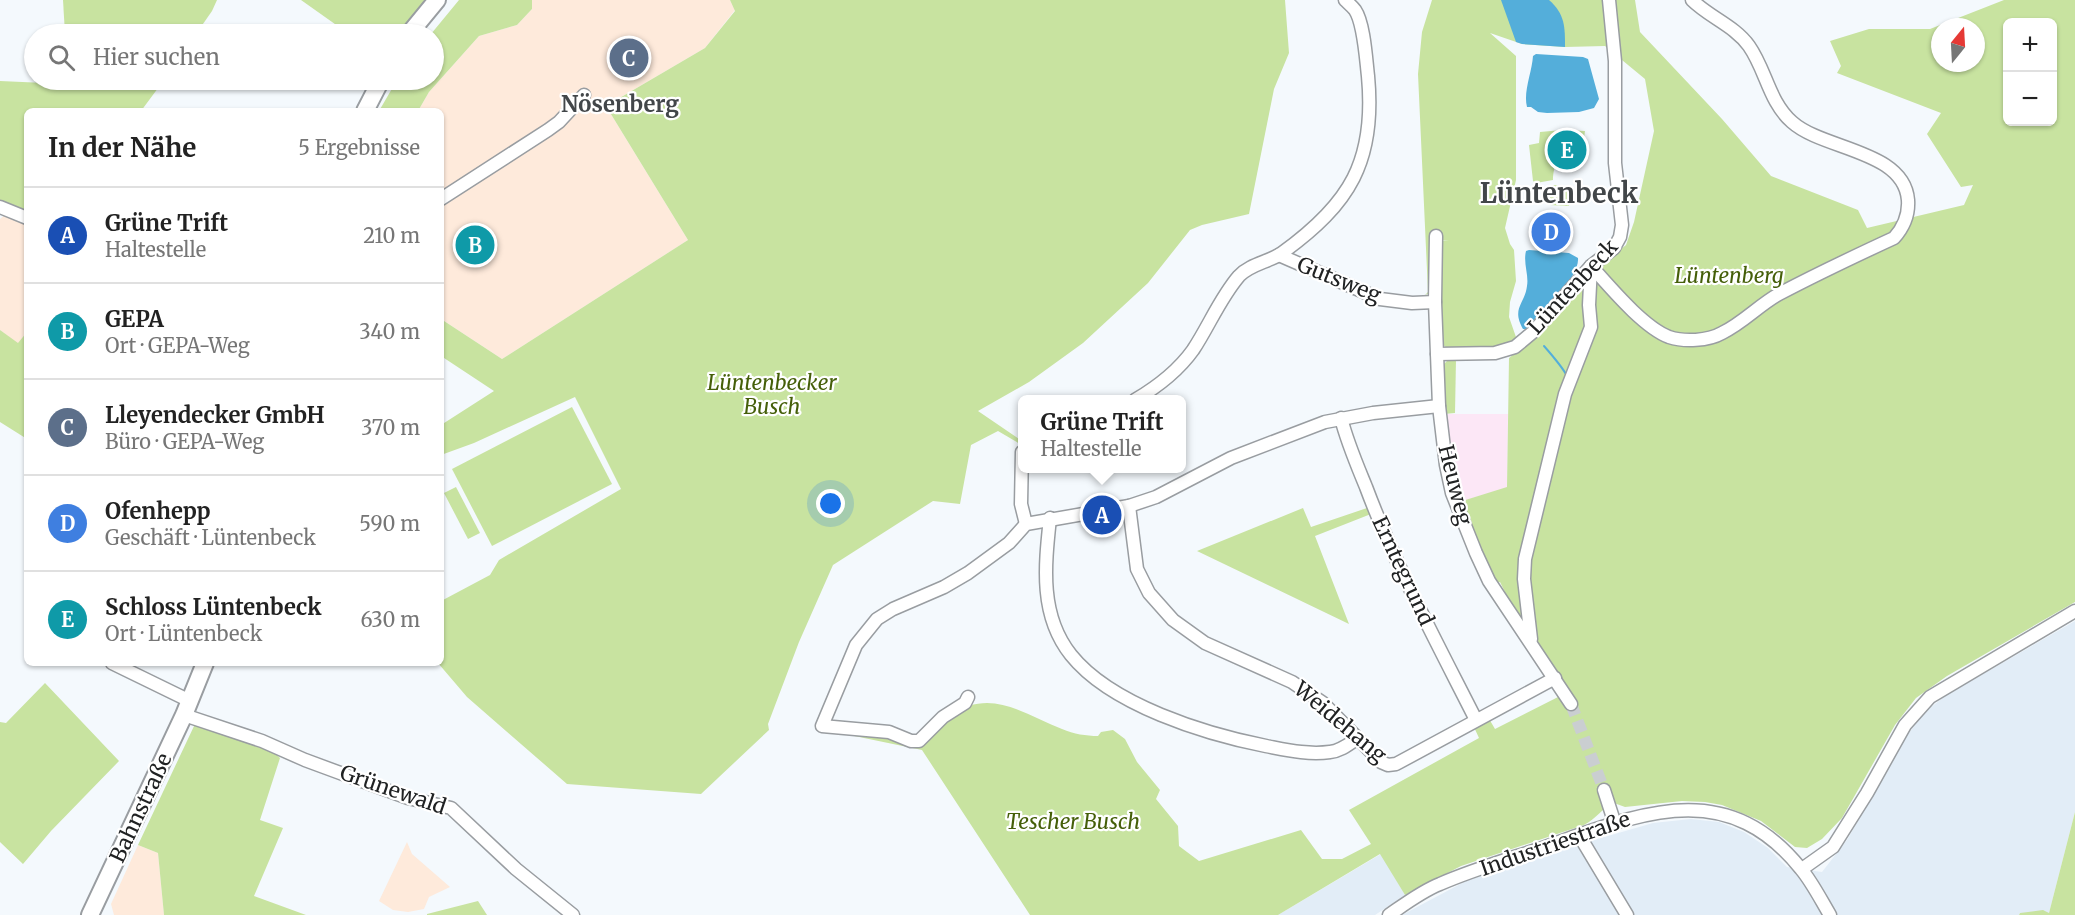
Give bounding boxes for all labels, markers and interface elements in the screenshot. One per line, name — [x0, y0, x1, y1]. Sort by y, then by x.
north arrow — [1931, 18, 1985, 72]
map controls — [2003, 18, 2057, 126]
button: + — [2003, 18, 2057, 72]
search box — [24, 24, 444, 90]
pin: C — [610, 36, 648, 80]
icon: search — [45, 41, 78, 74]
text: Hier suchen — [93, 43, 220, 71]
button: − — [2003, 72, 2057, 126]
district label: Nösenberg — [561, 90, 679, 118]
pin: E — [1548, 128, 1586, 172]
text: In der Nähe — [48, 131, 196, 164]
text: 5 Ergebnisse — [298, 135, 420, 160]
district label: Lüntenbeck — [1480, 176, 1639, 210]
text: Grüne Trift — [105, 209, 228, 237]
pin: D — [1532, 210, 1570, 254]
pin: B — [456, 222, 494, 268]
text: A — [60, 223, 75, 248]
text: 210 m — [363, 223, 420, 248]
street label: Lüntenbeck — [1522, 233, 1624, 340]
text: Haltestelle — [105, 237, 206, 262]
street label: Gutsweg — [1293, 251, 1385, 309]
park label: Lüntenberg — [1674, 262, 1784, 289]
text: GEPA — [105, 305, 164, 333]
text: B — [61, 319, 74, 344]
text: 340 m — [359, 319, 420, 344]
text: Ort · GEPA-Weg — [105, 333, 250, 358]
park label: Lüntenbecker Busch — [707, 369, 837, 420]
popup — [1018, 395, 1186, 473]
text: Lleyendecker GmbH — [105, 401, 325, 429]
text: Grüne Trift — [1040, 408, 1164, 436]
text: C — [61, 415, 74, 440]
text: 370 m — [361, 415, 420, 440]
text: Büro · GEPA-Weg — [105, 429, 264, 454]
text: Haltestelle — [1040, 436, 1142, 461]
street label: Heuweg — [1432, 442, 1479, 528]
your location — [816, 489, 845, 518]
pin: A — [1082, 492, 1122, 538]
text: Ofenhepp — [105, 497, 211, 525]
text: D — [60, 511, 75, 536]
text: 590 m — [359, 511, 420, 536]
street label: Erntegrund — [1366, 512, 1441, 630]
text: Geschäft · Lüntenbeck — [105, 525, 316, 550]
text: Schloss Lüntenbeck — [105, 593, 321, 621]
text: E — [61, 607, 74, 632]
text: 630 m — [360, 607, 420, 632]
text: Ort · Lüntenbeck — [105, 621, 262, 646]
street label: Weidehang — [1288, 674, 1392, 768]
street label: Bahnstraße — [103, 749, 178, 867]
street label: Grünewald — [336, 759, 450, 820]
street label: Industriestraße — [1476, 805, 1634, 882]
park label: Tescher Busch — [1006, 808, 1140, 835]

